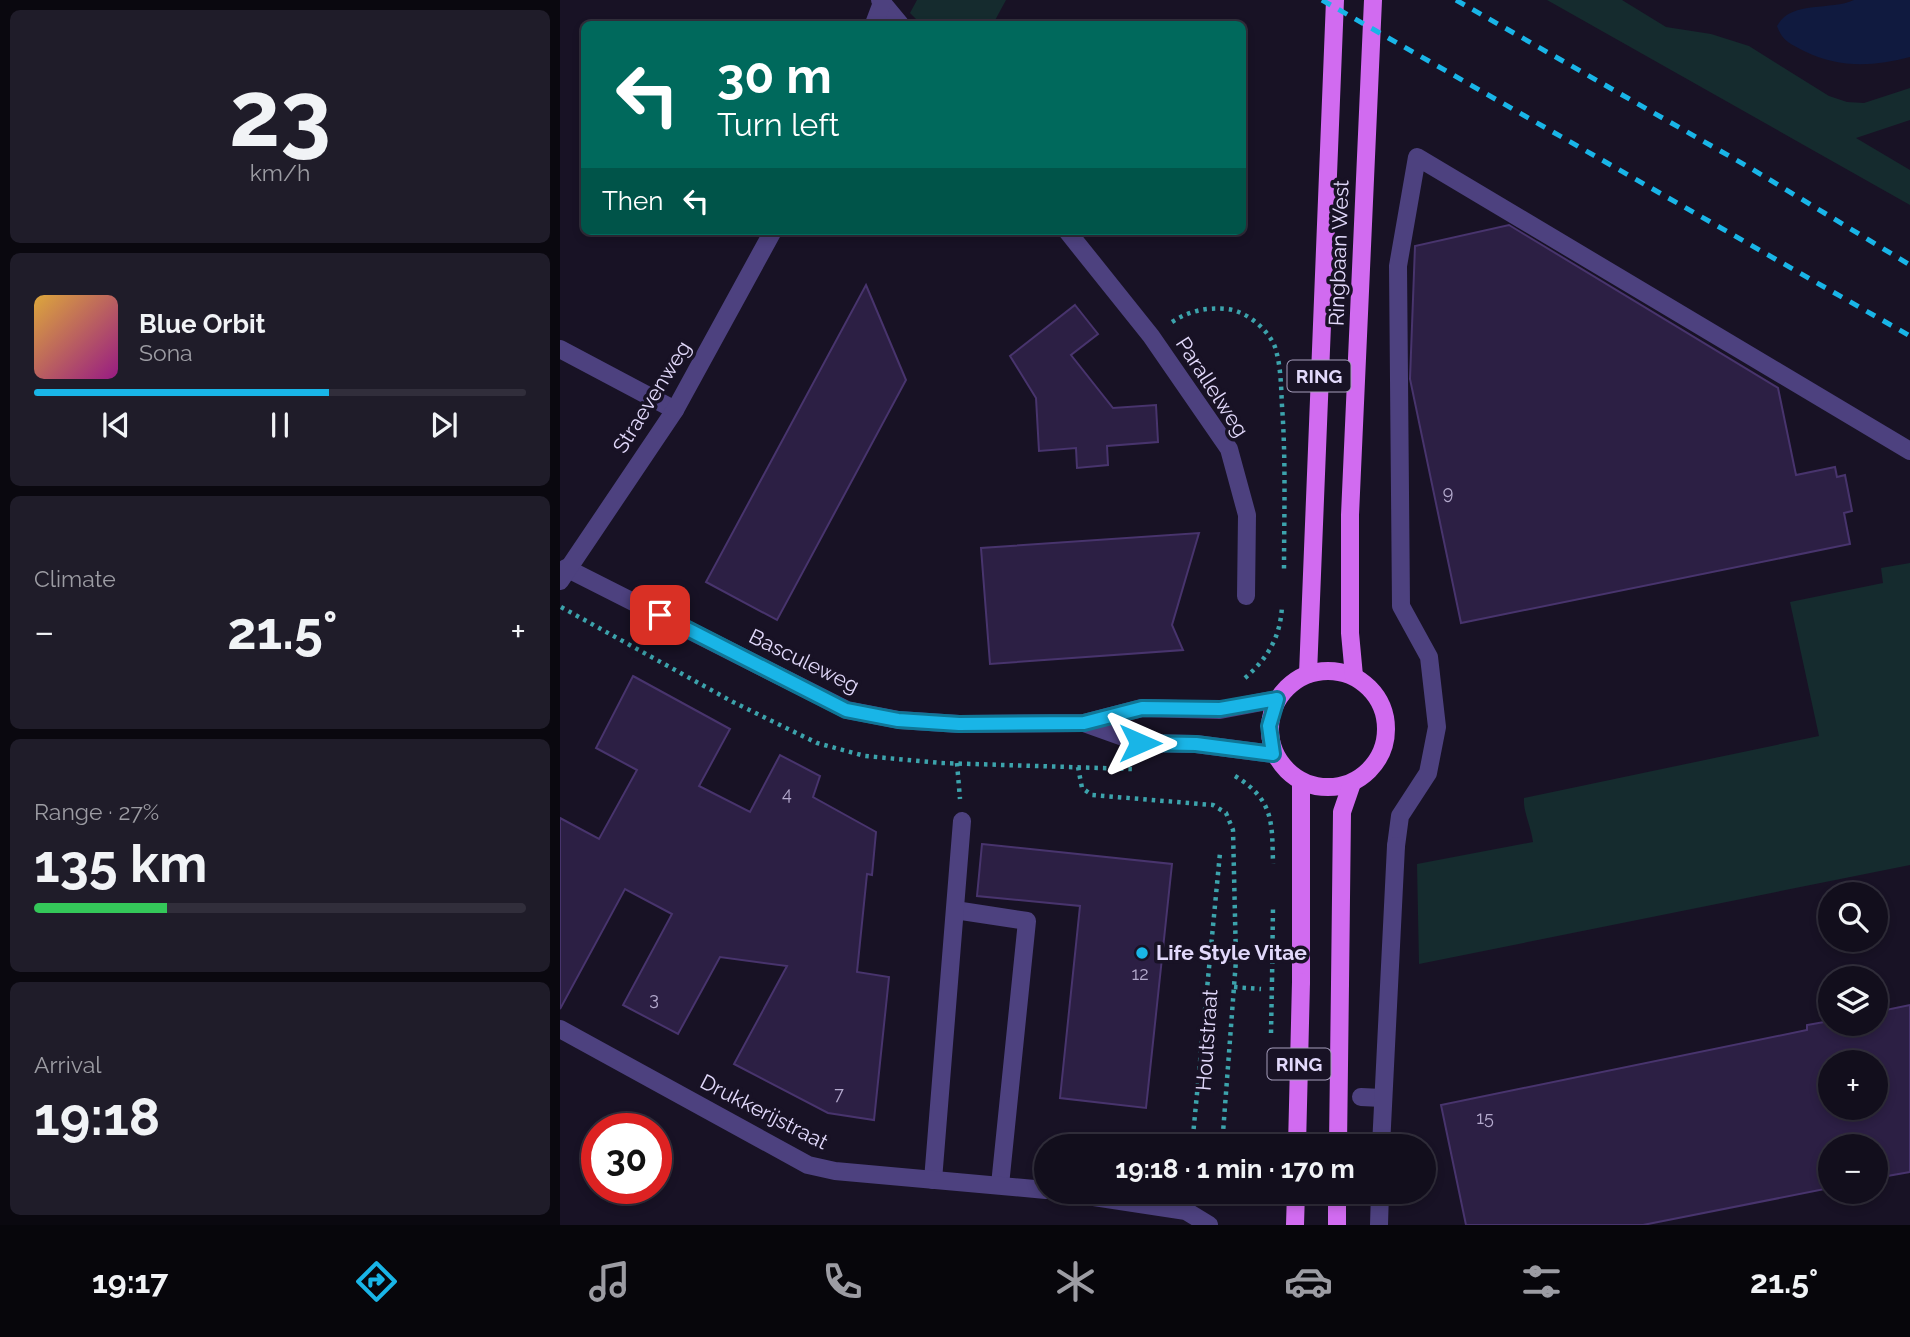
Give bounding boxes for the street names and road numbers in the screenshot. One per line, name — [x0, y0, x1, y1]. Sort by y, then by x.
street label: Ringbaan West — [1323, 179, 1354, 326]
street label: Parallelweg — [1171, 332, 1254, 441]
street label: Straevenweg — [607, 336, 696, 457]
road number: RING — [1288, 360, 1350, 392]
street label: Basculeweg — [745, 623, 863, 698]
street label: Houtstraat — [1190, 988, 1223, 1092]
road number: RING — [1268, 1048, 1330, 1080]
street label: Drukkerijstraat — [696, 1069, 832, 1154]

